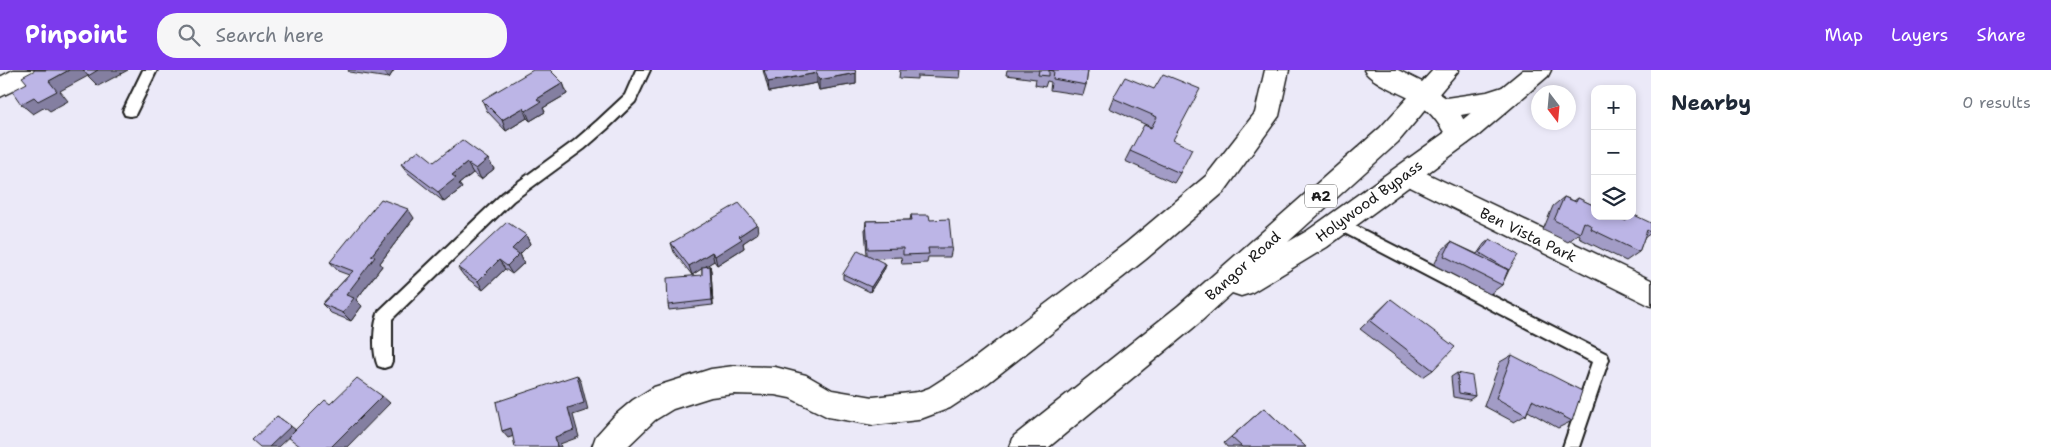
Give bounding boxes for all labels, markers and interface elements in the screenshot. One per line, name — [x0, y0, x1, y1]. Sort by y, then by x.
search box — [157, 13, 507, 58]
text: Pinpoint — [25, 19, 127, 51]
icon: search — [175, 21, 203, 49]
text: Search here — [215, 23, 324, 48]
text: Map — [1825, 23, 1863, 47]
text: Layers — [1891, 23, 1948, 47]
text: Share — [1976, 23, 2026, 47]
north arrow — [1531, 85, 1576, 130]
map controls — [1591, 85, 1636, 220]
button: + — [1591, 85, 1636, 130]
text: Nearby — [1671, 89, 1751, 117]
text: 0 results — [1962, 92, 2031, 113]
button: − — [1591, 130, 1636, 175]
street label: Holywood Bypass — [1311, 155, 1427, 247]
button: layers — [1591, 175, 1636, 220]
road number: A2 — [1305, 184, 1337, 208]
street label: Ben Vista Park — [1476, 203, 1580, 267]
street label: Bangor Road — [1201, 226, 1285, 305]

